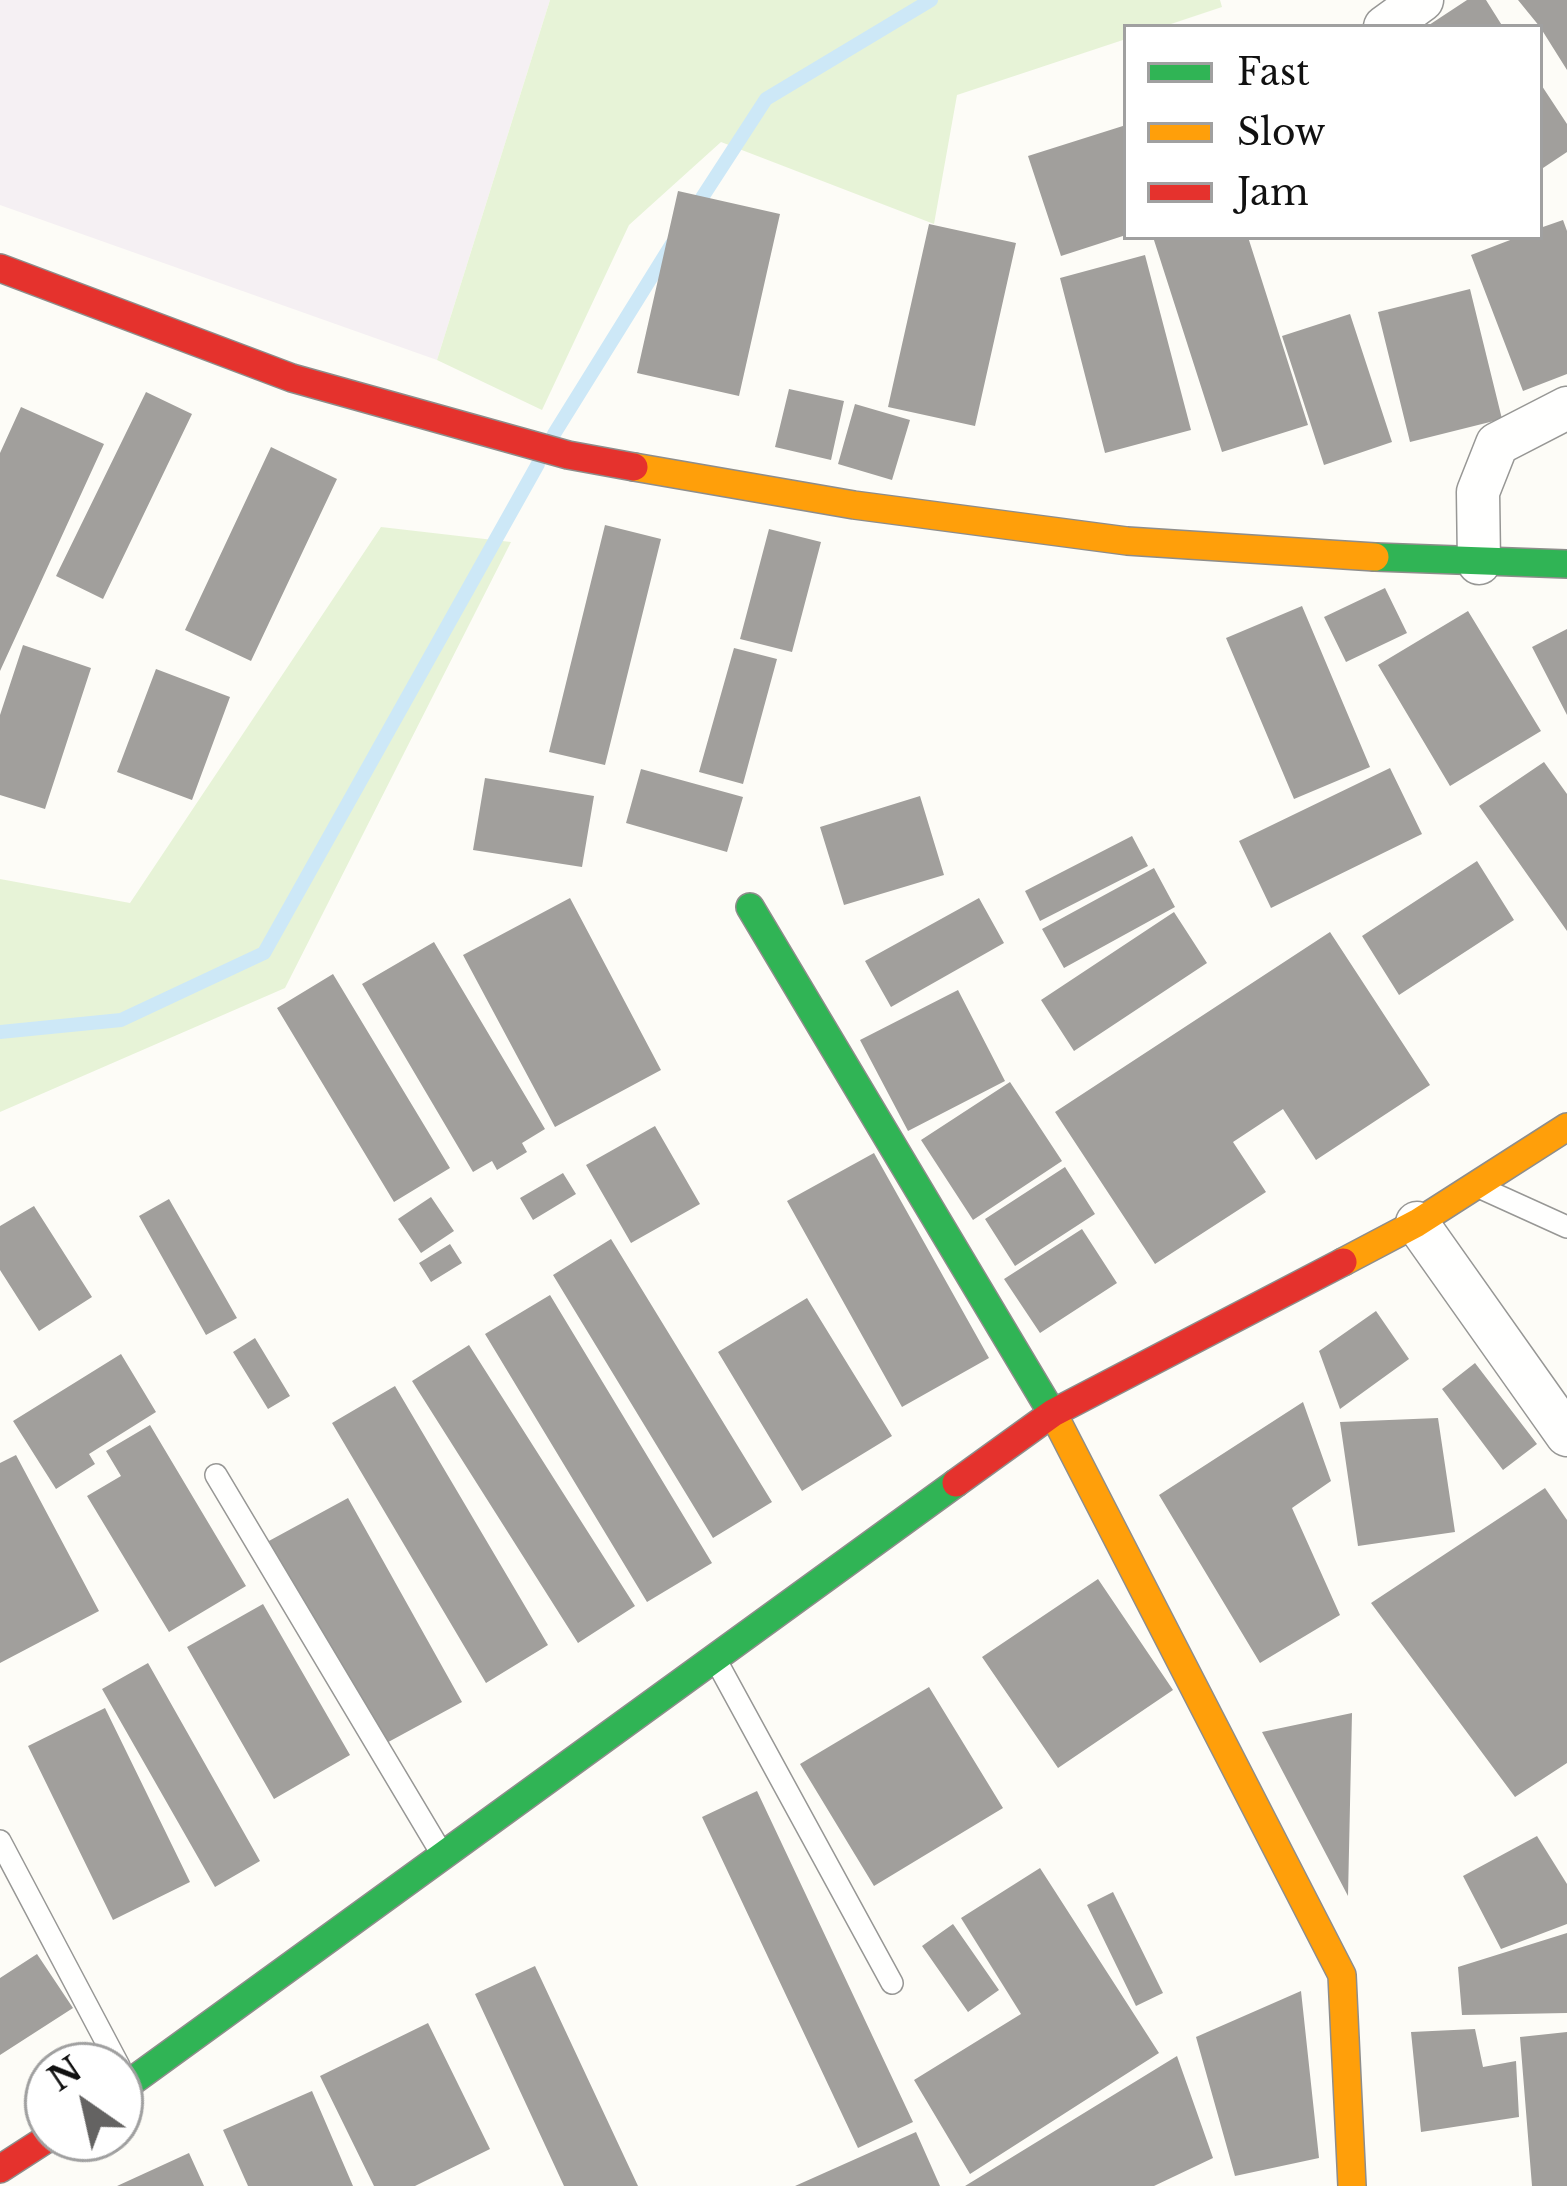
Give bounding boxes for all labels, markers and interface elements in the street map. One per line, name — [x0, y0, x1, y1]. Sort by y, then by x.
legend — [1123, 24, 1543, 240]
text: Fast — [1237, 50, 1310, 95]
text: Slow — [1237, 110, 1325, 155]
text: Jam — [1237, 170, 1309, 215]
north arrow — [24, 2042, 144, 2162]
text: N — [41, 2049, 90, 2100]

